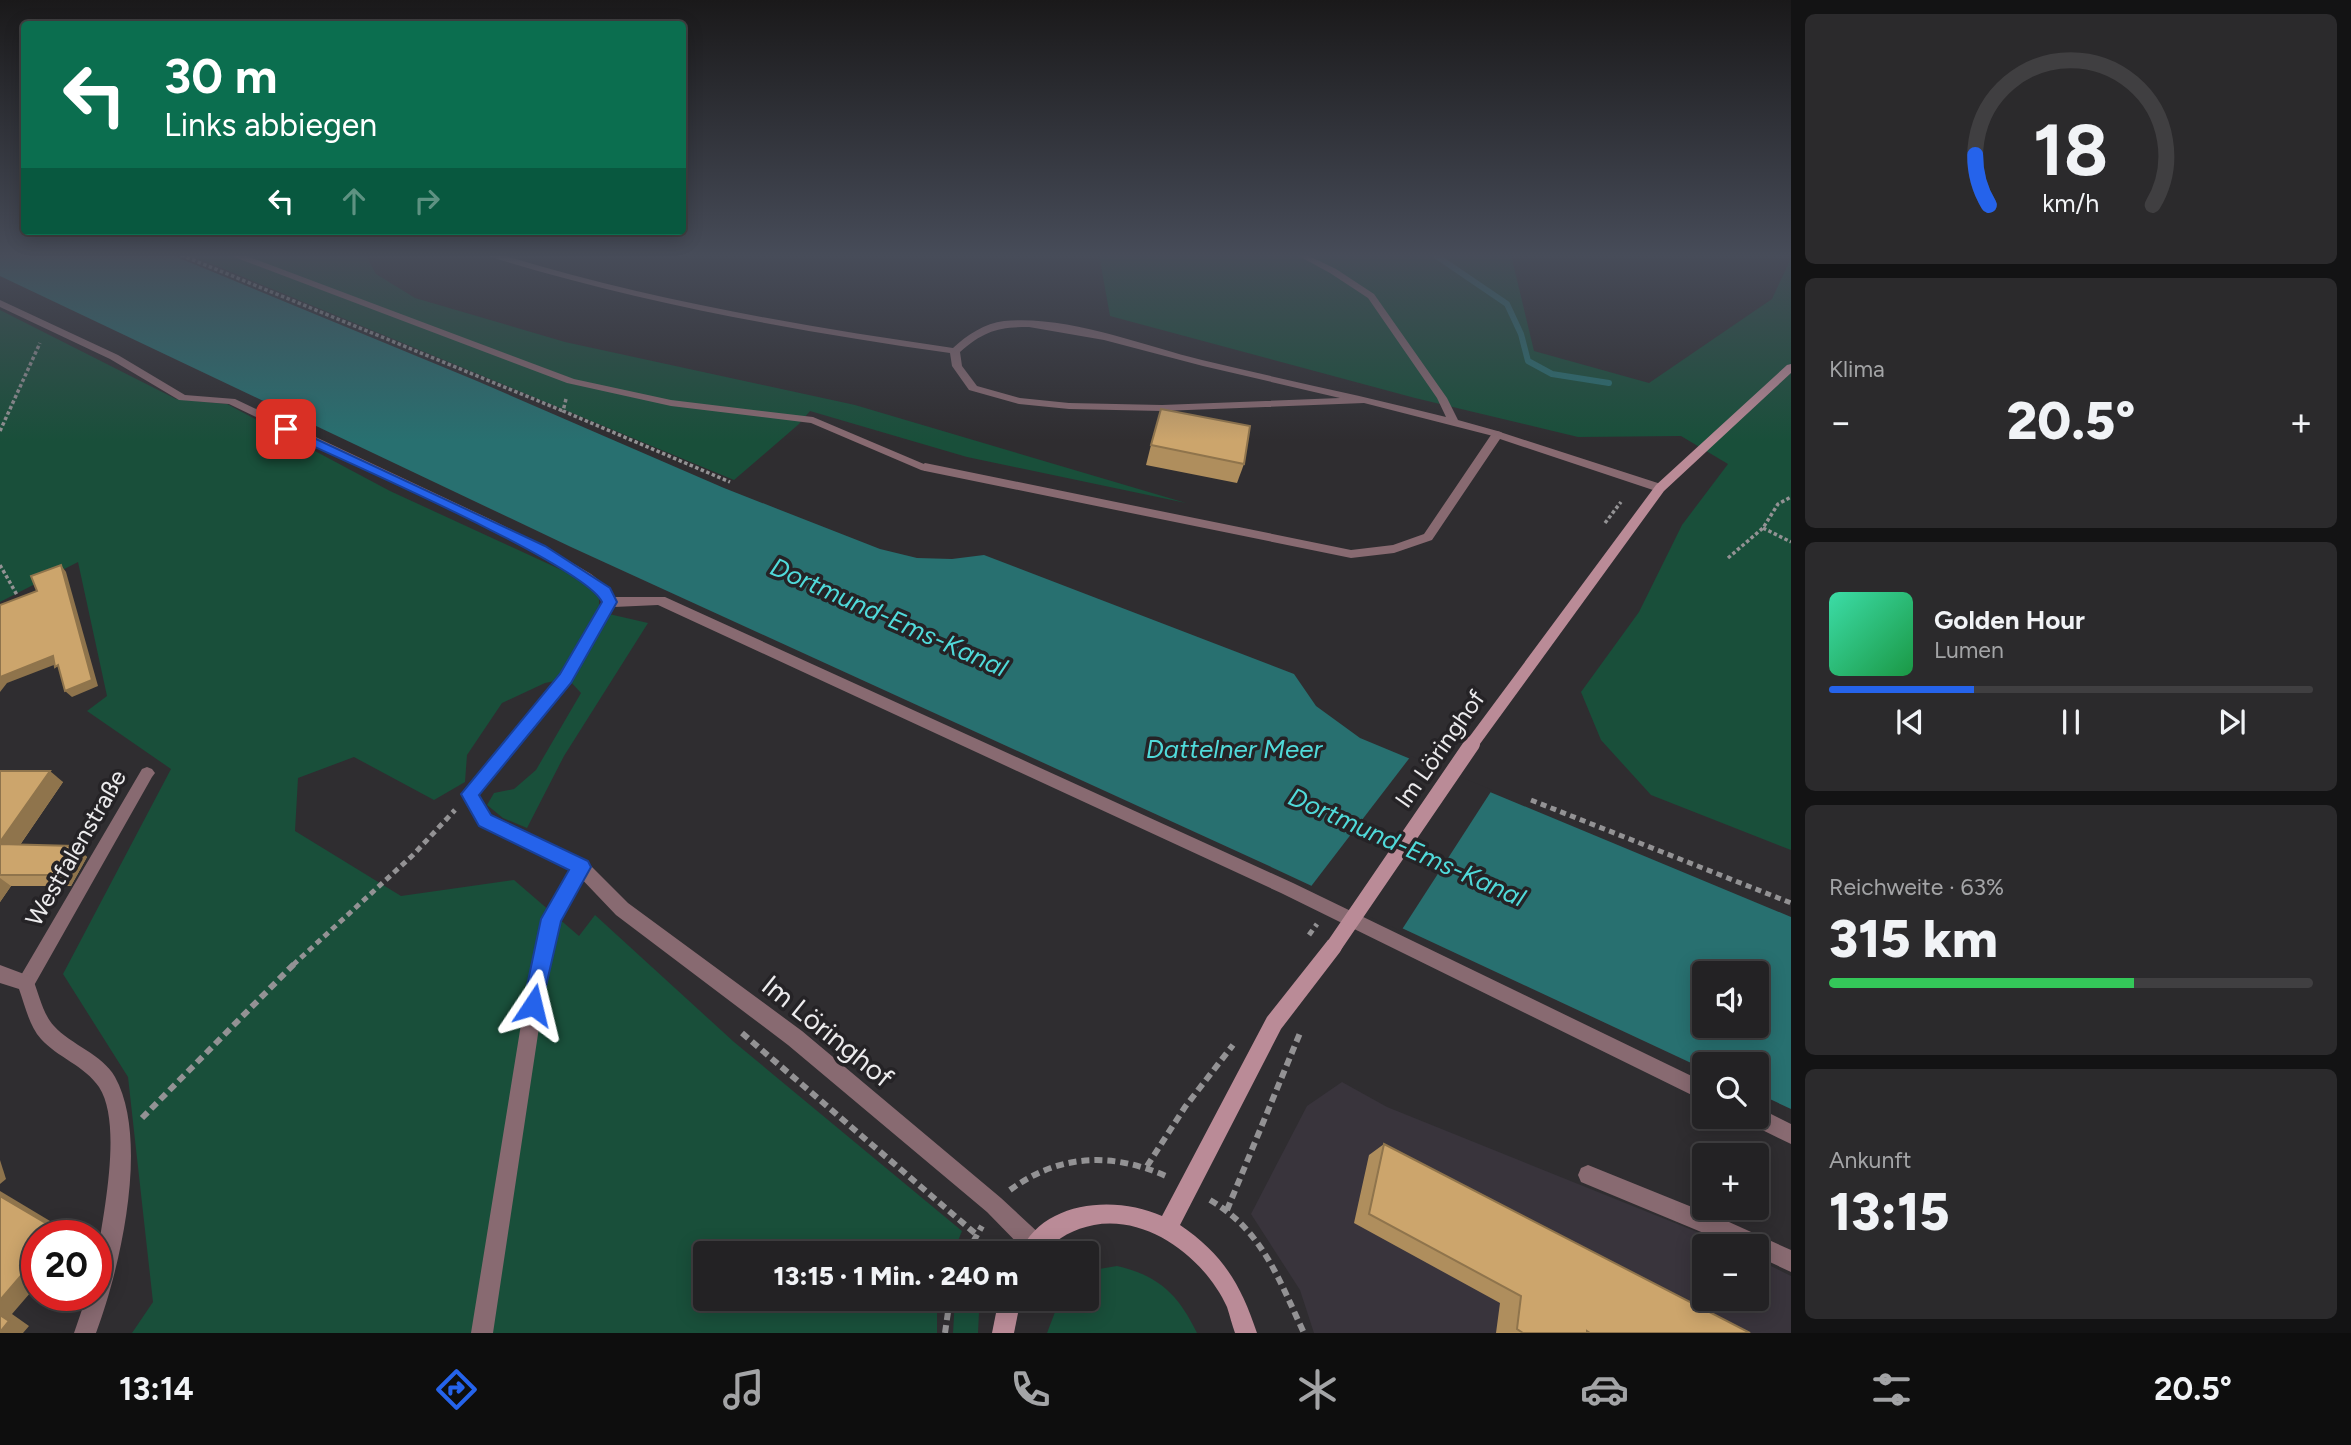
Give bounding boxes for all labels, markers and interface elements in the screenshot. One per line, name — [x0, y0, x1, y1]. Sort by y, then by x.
text: 30 m — [164, 46, 277, 105]
icon: left — [49, 49, 140, 140]
text: Links abbiegen — [164, 106, 377, 144]
text: 18 — [2033, 106, 2109, 193]
icon: left — [262, 182, 300, 220]
icon: ahead — [335, 182, 373, 220]
icon: right — [408, 182, 446, 220]
text: km/h — [2042, 188, 2100, 218]
text: Klima — [1829, 355, 1885, 383]
text: 20.5° — [2007, 390, 2135, 452]
pin — [256, 399, 316, 459]
text: − — [1829, 399, 1853, 445]
text: + — [2289, 399, 2313, 445]
icon: arrive — [267, 410, 305, 448]
water label: Dortmund-Ems-Kanal — [766, 550, 1013, 684]
text: Golden Hour — [1934, 604, 2085, 636]
text: Lumen — [1934, 636, 2004, 664]
street label: Im Löringhof — [1389, 684, 1491, 813]
icon: previous — [1891, 703, 1929, 741]
icon: pause — [2052, 703, 2090, 741]
icon: next — [2213, 703, 2251, 741]
water label: Dattelner Meer — [1146, 733, 1323, 765]
street label: Westfalenstraße — [19, 765, 132, 931]
water label: Dortmund-Ems-Kanal — [1284, 780, 1531, 914]
text: Reichweite · 63% — [1829, 873, 2004, 901]
text: 315 km — [1829, 908, 1998, 970]
map controls — [1692, 961, 1769, 1311]
button: sound — [1692, 961, 1769, 1038]
position arrow — [496, 968, 570, 1042]
street label: Im Löringhof — [755, 968, 901, 1095]
button: search — [1692, 1052, 1769, 1129]
button: + — [1692, 1143, 1769, 1220]
text: Ankunft — [1829, 1146, 1911, 1174]
text: 13:15 — [1829, 1181, 1950, 1243]
speed limit sign: 20 — [21, 1220, 112, 1311]
button: − — [1692, 1234, 1769, 1311]
text: 13:15 · 1 Min. · 240 m — [774, 1260, 1018, 1292]
icon: directions — [432, 1365, 481, 1414]
icon: music — [719, 1365, 768, 1414]
icon: phone — [1006, 1365, 1055, 1414]
icon: climate — [1293, 1365, 1342, 1414]
icon: car — [1580, 1365, 1629, 1414]
icon: filters — [1867, 1365, 1916, 1414]
text: 13:14 — [119, 1370, 194, 1408]
text: 20.5° — [2154, 1370, 2232, 1408]

